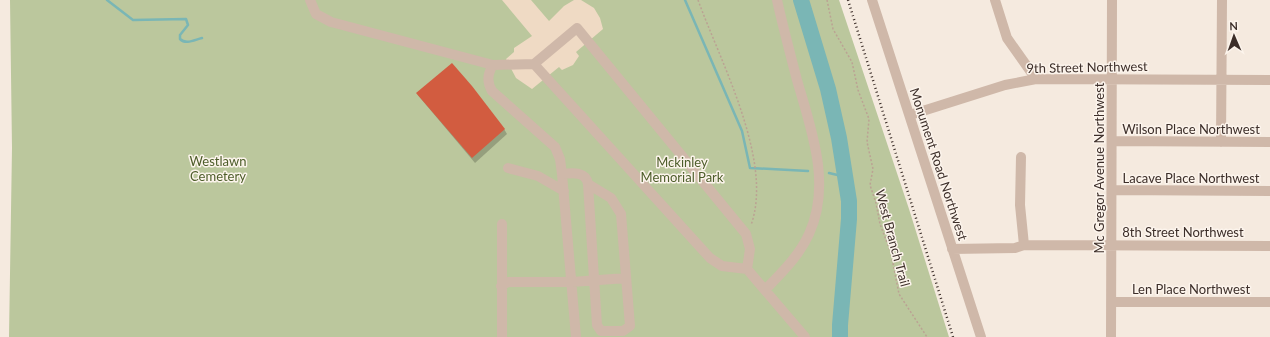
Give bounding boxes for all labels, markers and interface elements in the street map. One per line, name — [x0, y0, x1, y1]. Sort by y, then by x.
north arrow — [1214, 16, 1254, 56]
text: N — [1229, 19, 1238, 32]
street label: 9th Street Northwest — [1026, 58, 1148, 76]
street label: Mc Gregor Avenue Northwest — [1091, 82, 1107, 253]
street label: Monument Road Northwest — [907, 86, 971, 243]
street label: Wilson Place Northwest — [1122, 121, 1260, 137]
park label: Westlawn Cemetery — [190, 153, 246, 184]
park label: Mckinley Memorial Park — [641, 154, 724, 185]
street label: Lacave Place Northwest — [1123, 170, 1260, 186]
street label: West Branch Trail — [872, 188, 914, 288]
street label: 8th Street Northwest — [1122, 224, 1244, 240]
street label: Len Place Northwest — [1132, 281, 1250, 297]

